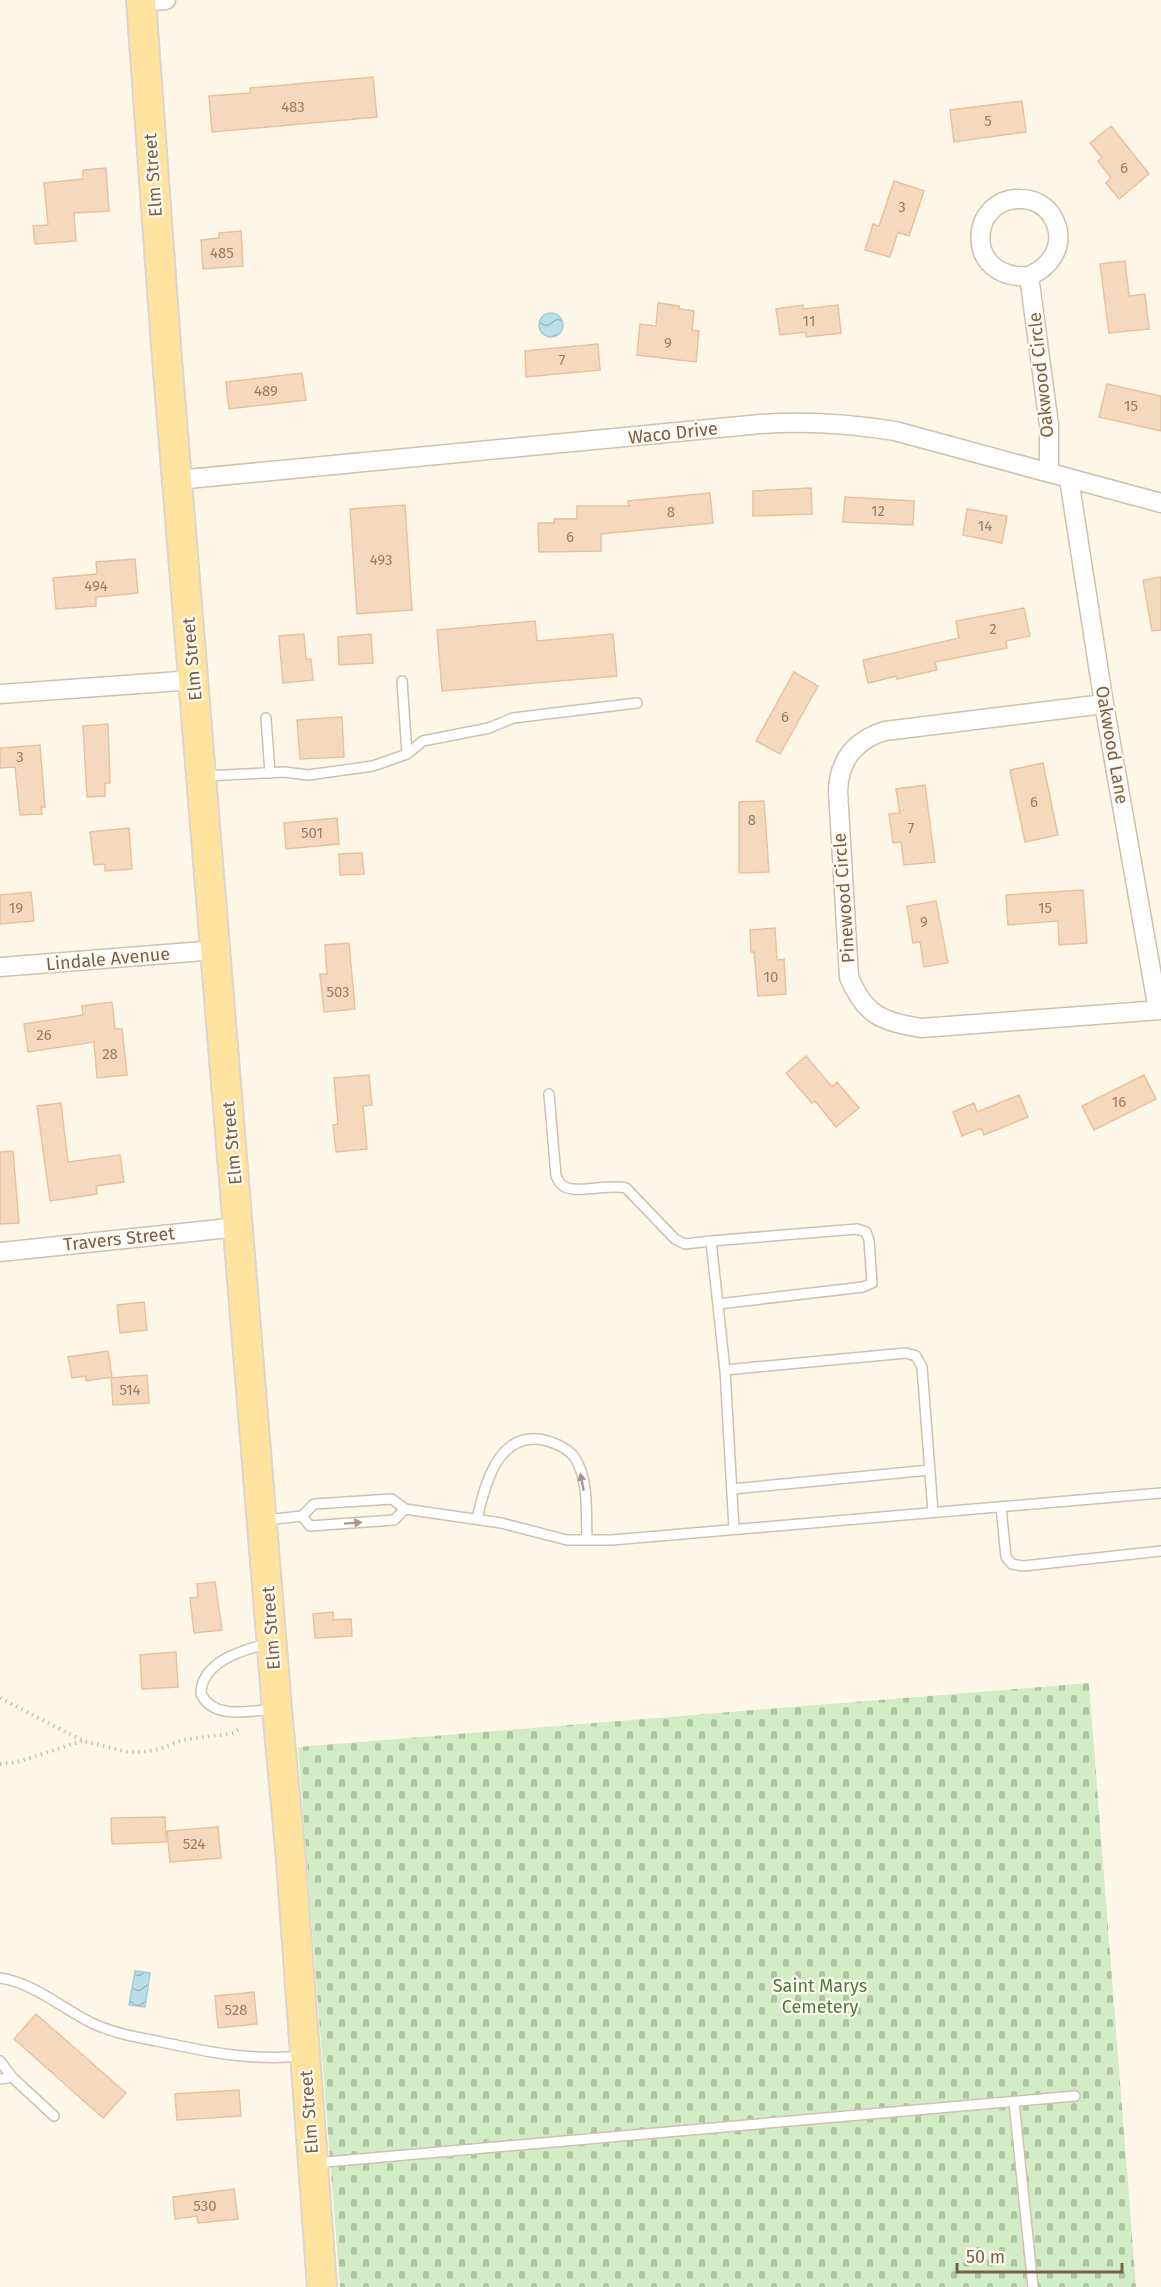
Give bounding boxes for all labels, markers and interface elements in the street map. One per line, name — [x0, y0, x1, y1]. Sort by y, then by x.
house number: 483 — [281, 98, 305, 116]
house number: 5 — [984, 112, 992, 130]
street label: Elm Street — [139, 132, 167, 218]
house number: 6 — [1120, 159, 1128, 177]
house number: 3 — [898, 198, 906, 216]
house number: 485 — [210, 244, 234, 262]
street label: Oakwood Circle — [1023, 311, 1059, 439]
house number: 11 — [803, 312, 815, 330]
house number: 9 — [664, 334, 672, 352]
house number: 7 — [559, 351, 566, 369]
house number: 489 — [254, 382, 278, 400]
house number: 15 — [1124, 397, 1138, 415]
street label: Waco Drive — [627, 417, 719, 449]
house number: 12 — [871, 502, 885, 520]
house number: 8 — [667, 503, 675, 521]
house number: 14 — [978, 517, 992, 535]
house number: 6 — [566, 528, 574, 546]
house number: 493 — [370, 551, 392, 569]
house number: 494 — [84, 577, 108, 595]
street label: Elm Street — [177, 616, 207, 702]
house number: 2 — [989, 620, 997, 638]
street label: Oakwood Lane — [1091, 684, 1133, 806]
house number: 6 — [781, 708, 789, 726]
house number: 3 — [16, 748, 24, 766]
house number: 6 — [1030, 793, 1038, 811]
house number: 8 — [748, 811, 756, 829]
house number: 7 — [908, 819, 915, 837]
house number: 501 — [301, 824, 323, 842]
street label: Pinewood Circle — [828, 832, 860, 964]
house number: 19 — [9, 899, 23, 917]
house number: 15 — [1038, 899, 1052, 917]
house number: 9 — [920, 913, 928, 931]
street label: Lindale Avenue — [45, 943, 171, 975]
house number: 10 — [764, 968, 778, 986]
house number: 503 — [326, 983, 350, 1001]
house number: 26 — [36, 1026, 52, 1044]
house number: 28 — [102, 1045, 118, 1063]
house number: 16 — [1112, 1093, 1126, 1111]
street label: Elm Street — [217, 1100, 247, 1186]
street label: Travers Street — [62, 1222, 176, 1256]
house number: 514 — [119, 1381, 141, 1399]
one-way arrow — [577, 1472, 586, 1491]
one-way arrow — [344, 1518, 363, 1528]
street label: Elm Street — [257, 1585, 285, 1671]
house number: 524 — [183, 1835, 205, 1853]
park label: Saint Marys Cemetery — [773, 1975, 867, 2018]
house number: 528 — [224, 2001, 248, 2019]
street label: Elm Street — [295, 2069, 323, 2155]
house number: 530 — [193, 2197, 217, 2215]
scale bar — [957, 2236, 1122, 2274]
text: 50 m — [966, 2246, 1005, 2268]

